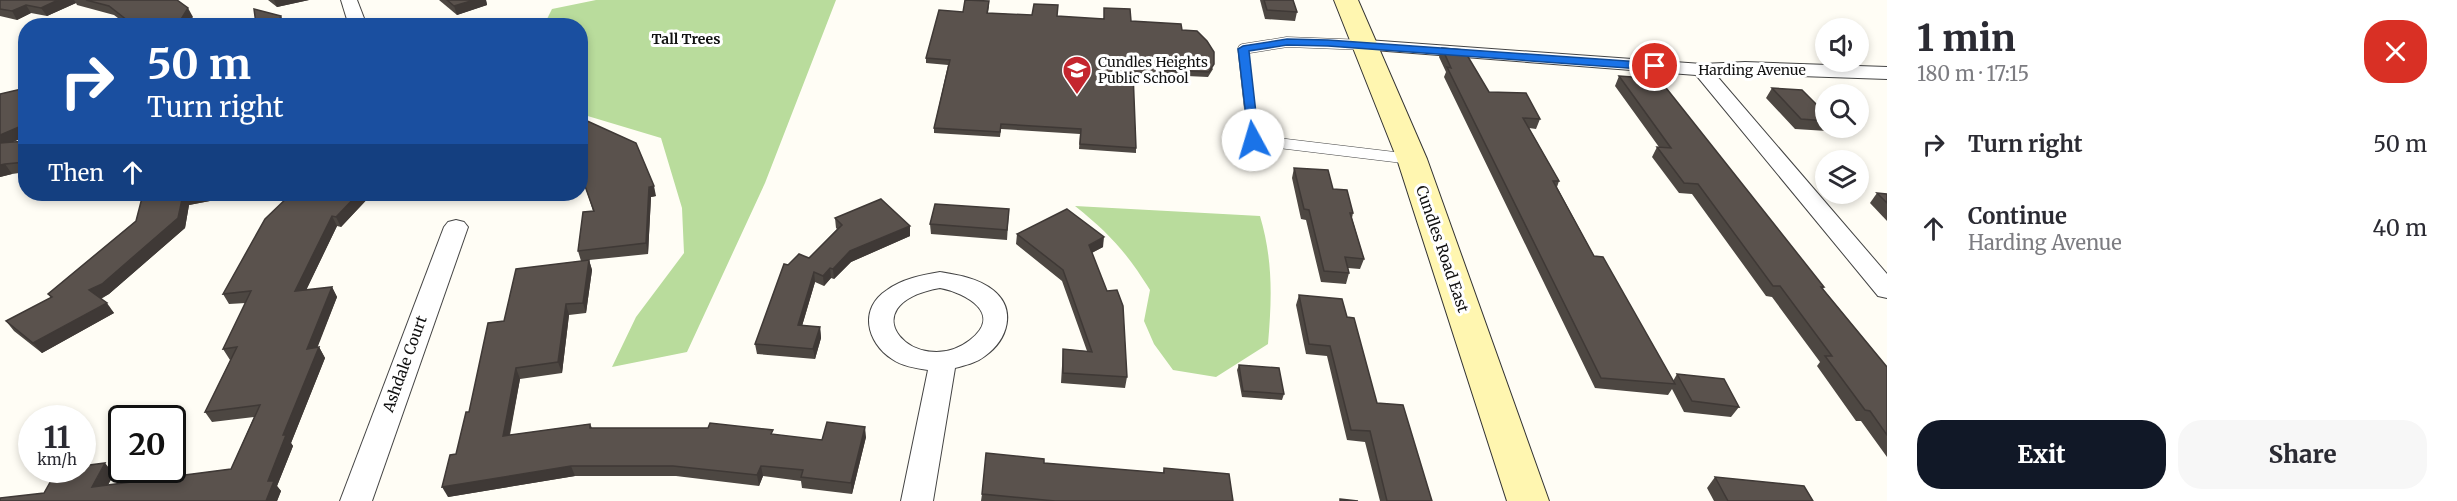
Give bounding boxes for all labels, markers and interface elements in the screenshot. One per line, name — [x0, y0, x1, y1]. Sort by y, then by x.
text: 1 min — [1917, 16, 2016, 61]
map controls — [1815, 18, 1869, 204]
button: sound — [1815, 18, 1869, 72]
button: close — [2364, 20, 2427, 83]
district label: Tall Trees — [652, 30, 720, 48]
text: 50 m — [147, 38, 251, 90]
pin — [1629, 40, 1680, 91]
icon: right — [48, 42, 126, 120]
icon: arrive — [1638, 49, 1671, 82]
place label: Cundles Heights Public School — [1098, 53, 1208, 87]
school or university icon: Cundles Heights Public School — [1061, 54, 1093, 96]
street label: Harding Avenue — [1698, 61, 1806, 79]
text: 180 m · 17:15 — [1917, 61, 2029, 86]
button: search — [1815, 84, 1869, 138]
text: Turn right — [147, 90, 284, 124]
position arrow — [1221, 108, 1285, 172]
icon: right — [1917, 128, 1950, 161]
text: Turn right — [1968, 130, 2082, 158]
text: 50 m — [2373, 130, 2427, 158]
button: layers — [1815, 150, 1869, 204]
icon: ahead — [116, 156, 149, 189]
text: Then — [48, 159, 104, 187]
street label: Cundles Road East — [1412, 183, 1473, 315]
text: Continue — [1968, 202, 2067, 230]
icon: ahead — [1917, 212, 1950, 245]
text: 40 m — [2372, 214, 2427, 242]
text: Harding Avenue — [1968, 230, 2122, 255]
street label: Ashdale Court — [378, 313, 431, 416]
speed limit sign: 20 — [108, 405, 186, 483]
text: 11 — [43, 418, 70, 456]
button: Exit — [1917, 420, 2166, 489]
button: Share — [2178, 420, 2427, 489]
text: km/h — [37, 450, 77, 469]

